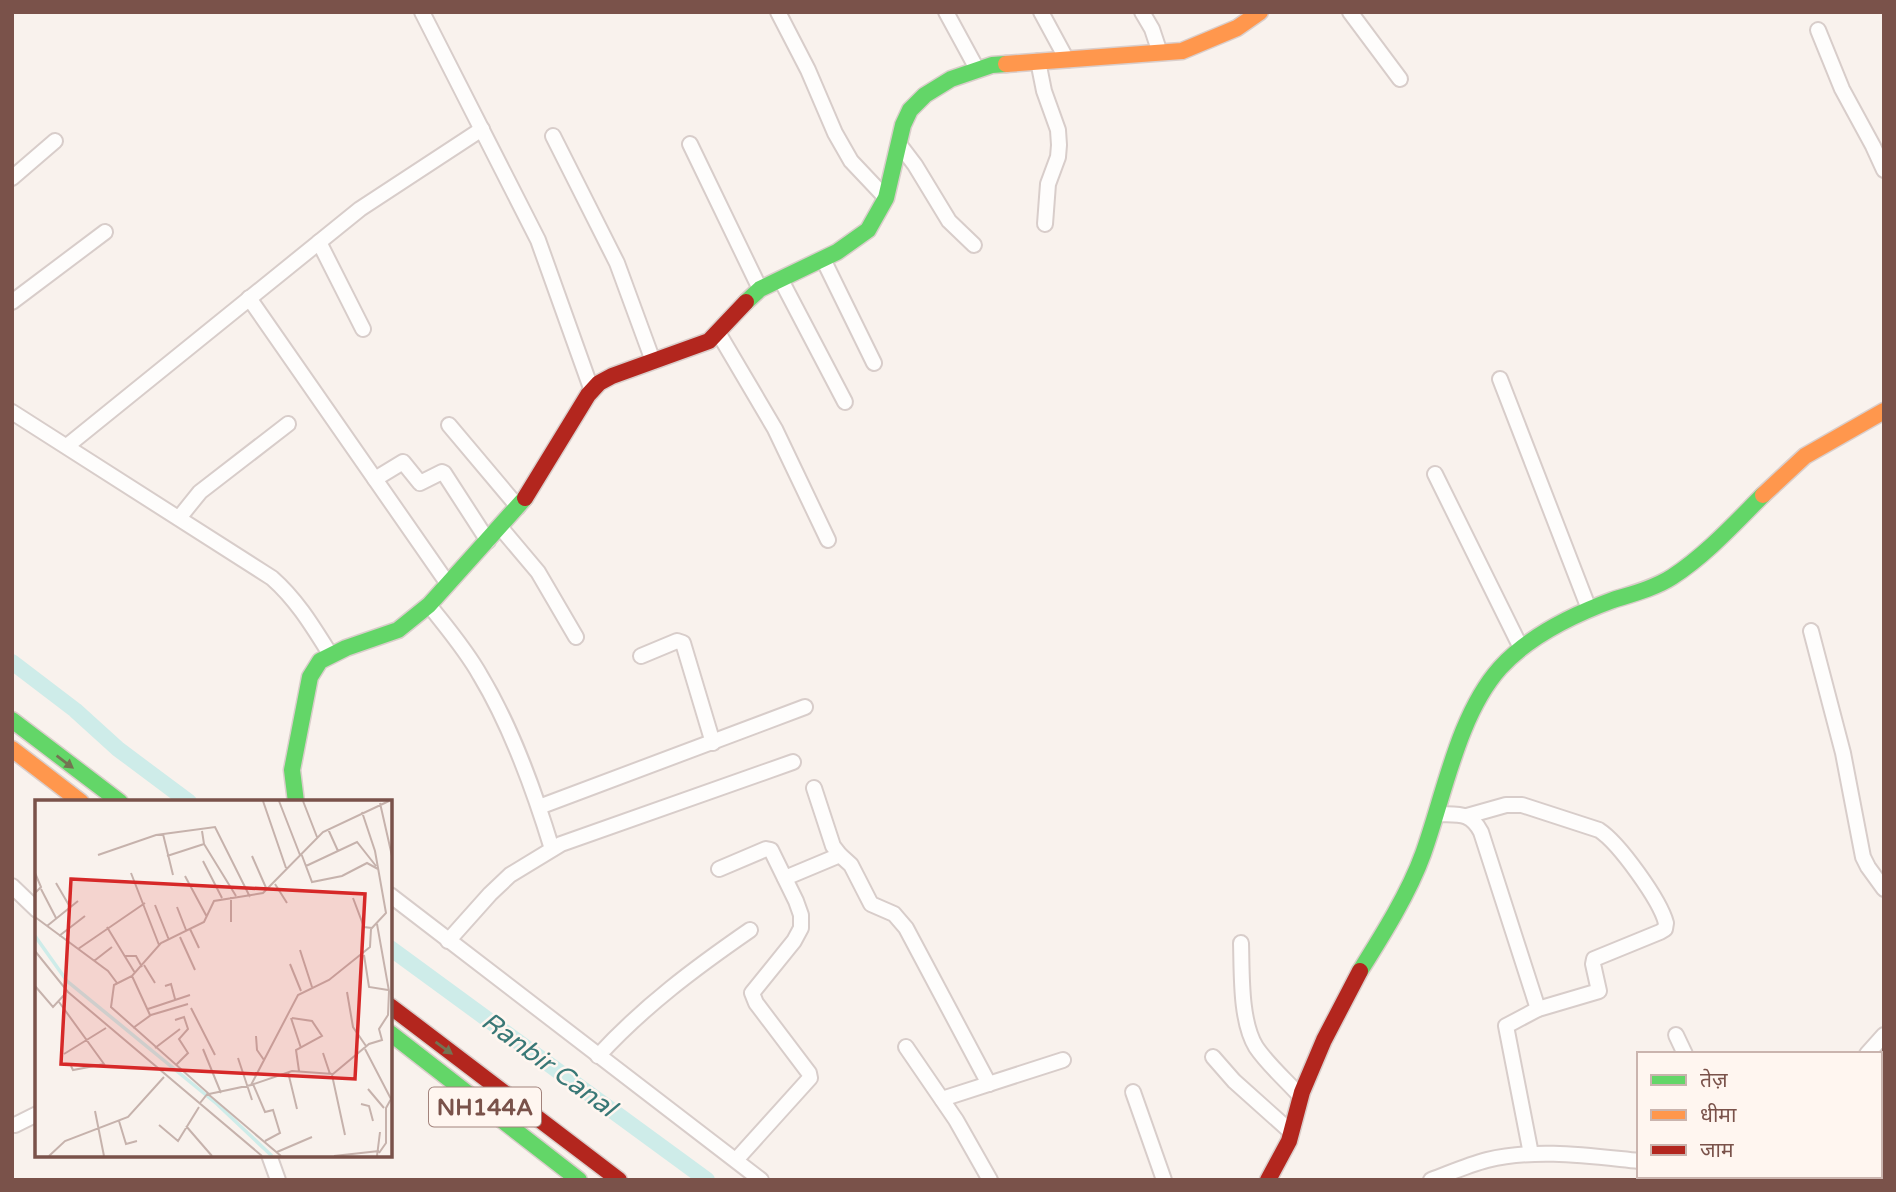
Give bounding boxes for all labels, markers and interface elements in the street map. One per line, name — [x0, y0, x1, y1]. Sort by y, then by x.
one-way arrow — [56, 754, 74, 769]
inset map — [35, 800, 392, 1157]
water label: Ranbir Canal — [476, 1005, 625, 1125]
one-way arrow — [435, 1040, 453, 1055]
legend — [1637, 1052, 1882, 1178]
text: तेज़ — [1700, 1068, 1728, 1093]
road number: NH144A — [429, 1088, 541, 1126]
text: धीमा — [1700, 1103, 1737, 1128]
text: जाम — [1700, 1138, 1734, 1163]

